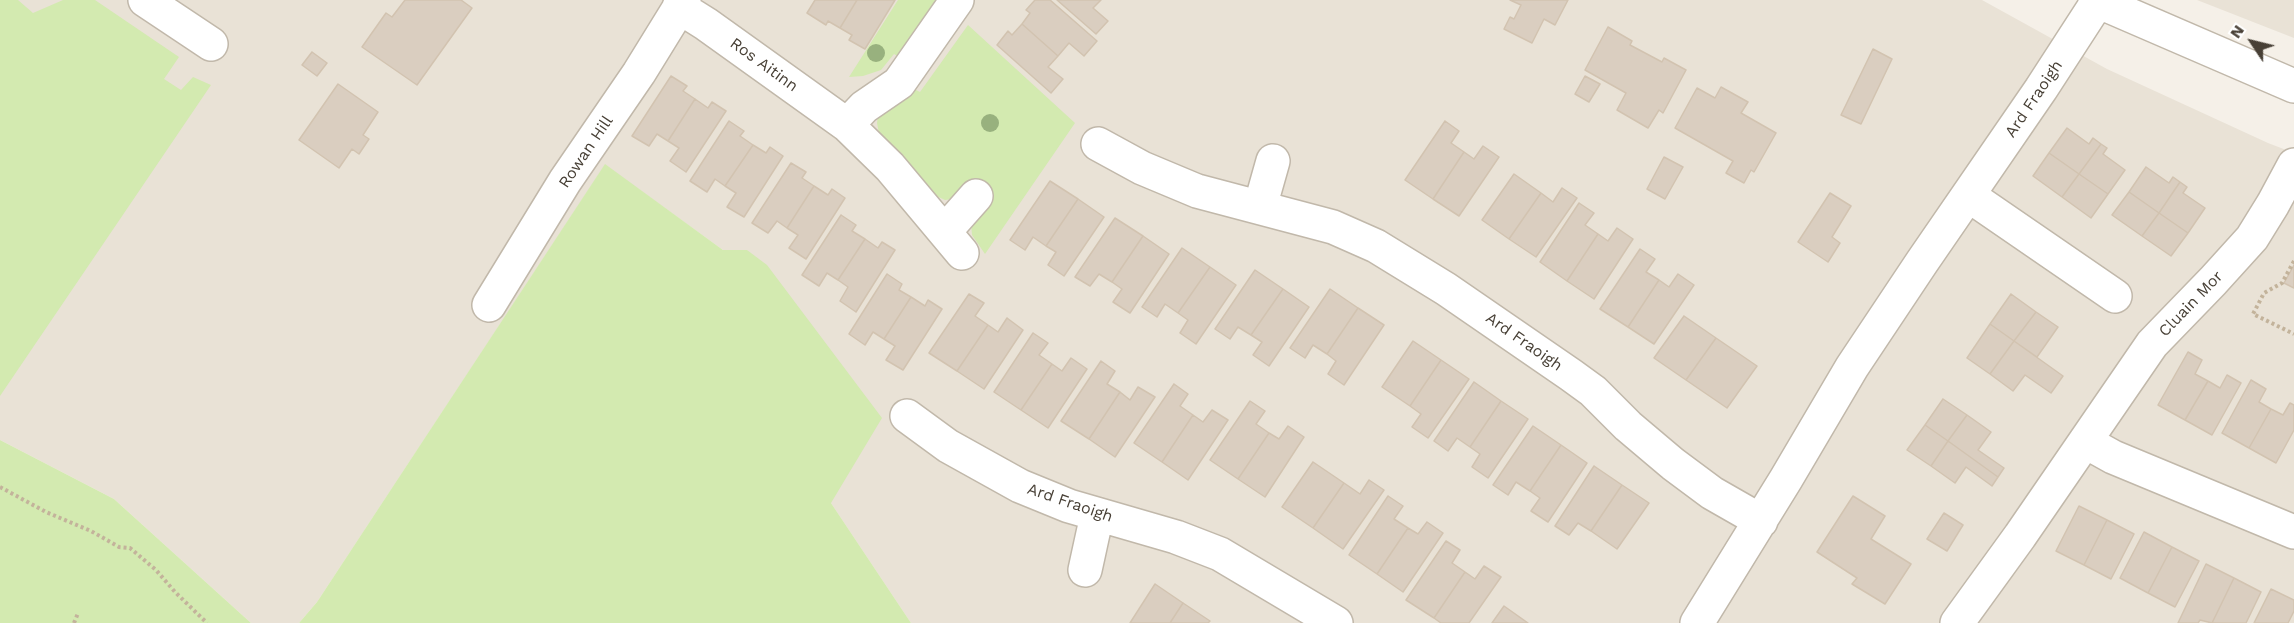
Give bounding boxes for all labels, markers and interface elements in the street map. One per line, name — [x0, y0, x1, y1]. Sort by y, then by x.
north arrow — [2222, 12, 2282, 72]
text: N — [2226, 21, 2248, 42]
street label: Ros Aitinn — [726, 34, 802, 96]
street label: Ard Fraoigh — [2001, 57, 2067, 141]
street label: Rowan Hill — [555, 112, 617, 192]
street label: Cluain Mor — [2155, 267, 2227, 341]
street label: Ard Fraoigh — [1482, 309, 1566, 375]
street label: Ard Fraoigh — [1025, 479, 1115, 527]

